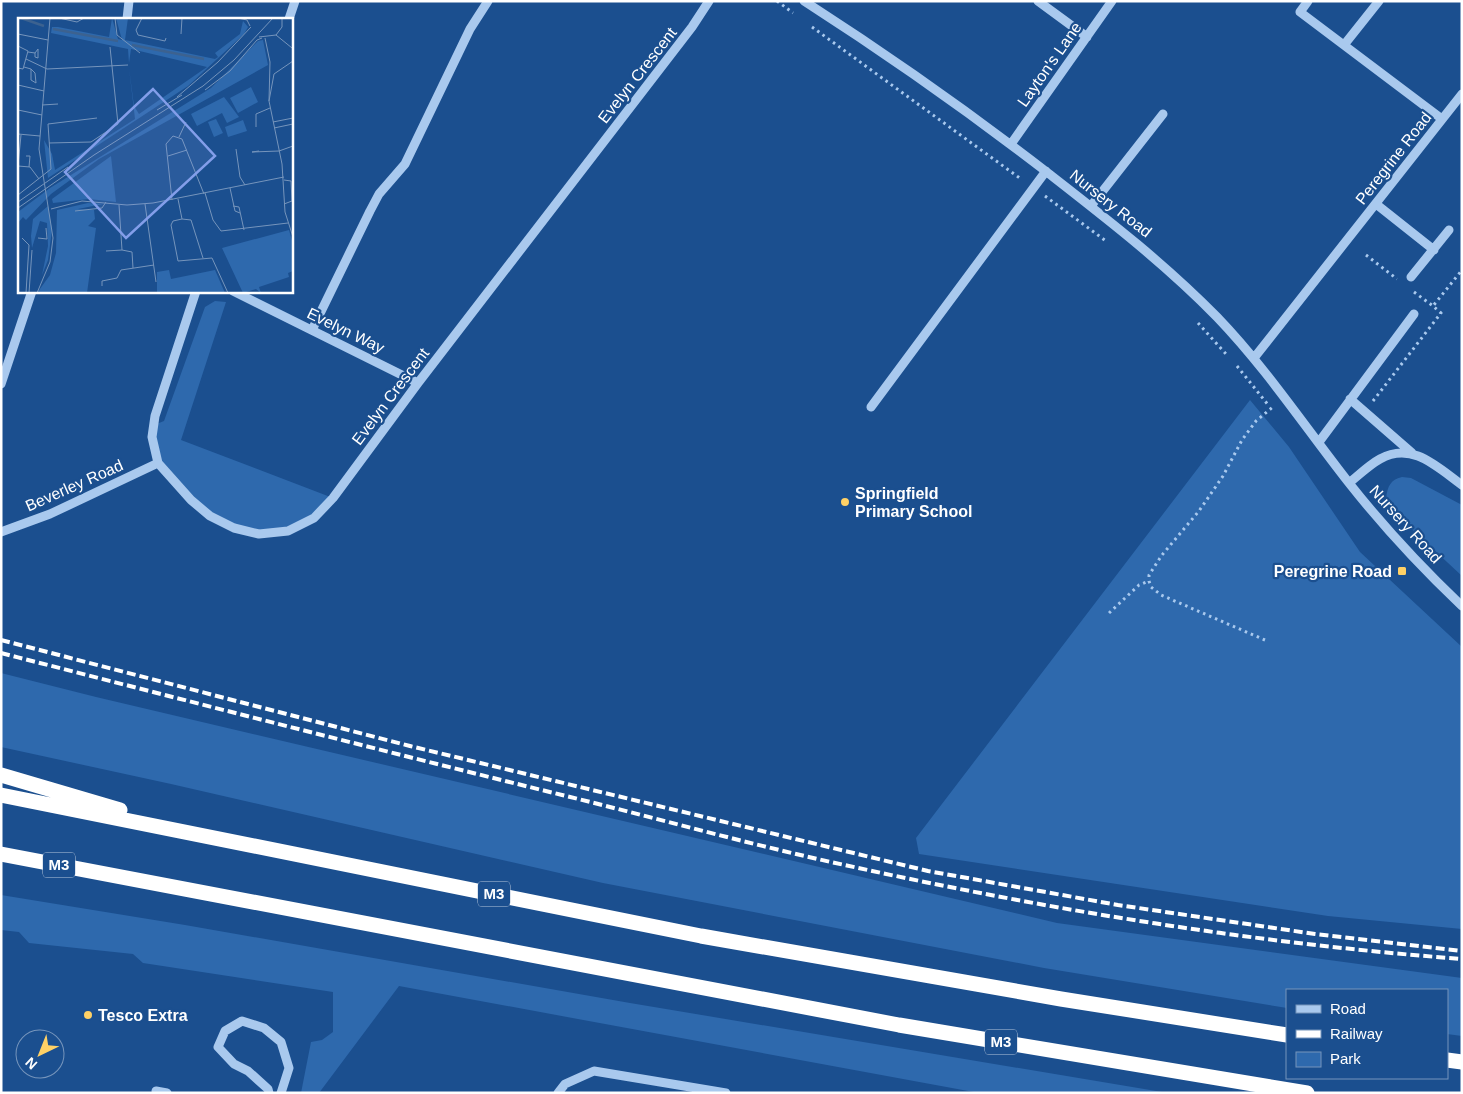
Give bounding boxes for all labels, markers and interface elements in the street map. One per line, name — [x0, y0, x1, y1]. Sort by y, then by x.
inset map — [18, 18, 292, 292]
street label: Layton's Lane — [1014, 19, 1085, 110]
street label: Evelyn Crescent — [595, 24, 680, 126]
street label: Peregrine Road — [1352, 109, 1435, 208]
street label: Nursery Road — [1067, 166, 1155, 240]
street label: Evelyn Way — [304, 304, 387, 356]
street label: Evelyn Crescent — [349, 344, 433, 448]
street label: Beverley Road — [23, 456, 126, 515]
street label: Nursery Road — [1366, 482, 1445, 567]
place label: Springfield Primary School — [855, 485, 972, 520]
marker: Springfield Primary School — [839, 496, 851, 508]
place label: Peregrine Road — [1274, 563, 1392, 580]
marker: Peregrine Road — [1396, 565, 1408, 577]
road number: M3 — [43, 852, 75, 878]
road number: M3 — [478, 882, 510, 906]
legend — [1286, 989, 1448, 1079]
text: Road — [1330, 1000, 1366, 1017]
place label: Tesco Extra — [98, 1007, 188, 1024]
marker: Tesco Extra — [82, 1009, 94, 1021]
text: Railway — [1330, 1025, 1383, 1042]
north arrow — [15, 1029, 65, 1079]
road number: M3 — [985, 1030, 1017, 1054]
text: Park — [1330, 1050, 1361, 1067]
text: N — [22, 1054, 40, 1073]

